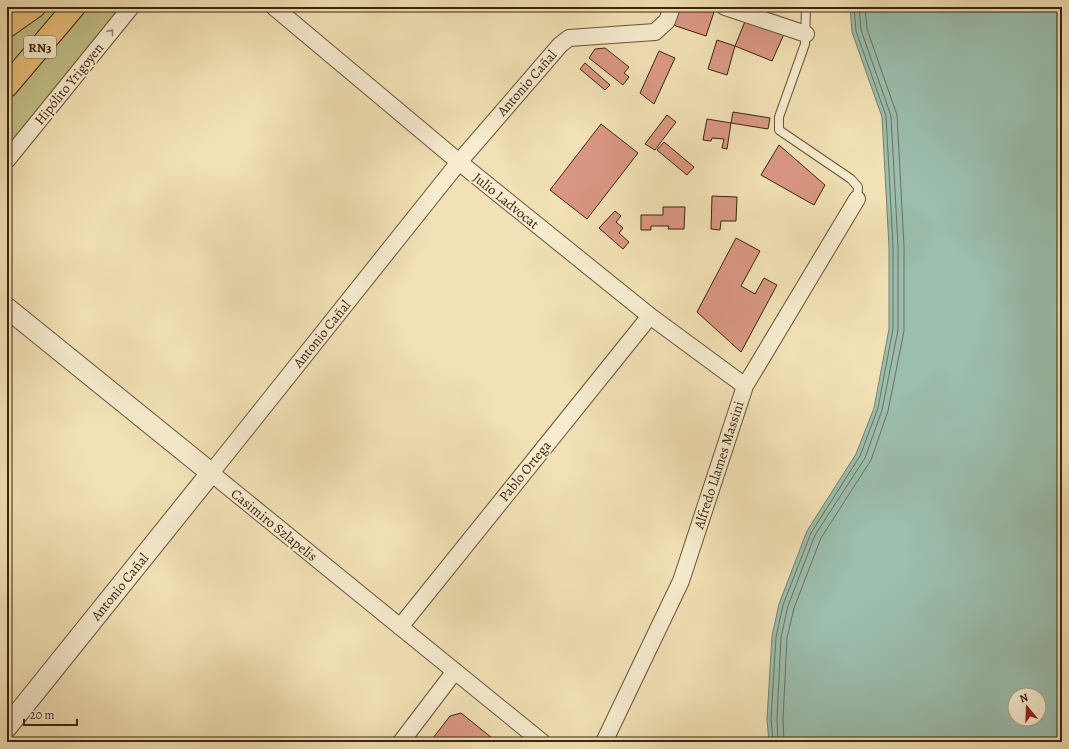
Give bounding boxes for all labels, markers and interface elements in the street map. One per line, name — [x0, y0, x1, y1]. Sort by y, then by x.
one-way arrow — [106, 29, 113, 37]
road number: RN3 — [24, 36, 56, 58]
street label: Hipólito Yrigoyen — [30, 39, 108, 129]
street label: Antonio Cañal — [492, 46, 561, 121]
street label: Julio Ladvocat — [469, 168, 543, 234]
street label: Antonio Cañal — [288, 296, 355, 372]
street label: Alfredo Llames Massini — [689, 399, 749, 532]
street label: Pablo Ortega — [495, 436, 556, 505]
street label: Casimiro Szlapelis — [227, 484, 321, 566]
street label: Antonio Cañal — [86, 549, 153, 625]
north arrow — [1007, 687, 1047, 727]
text: N — [1018, 690, 1030, 706]
scale bar — [24, 701, 77, 727]
text: 20 m — [30, 707, 54, 723]

